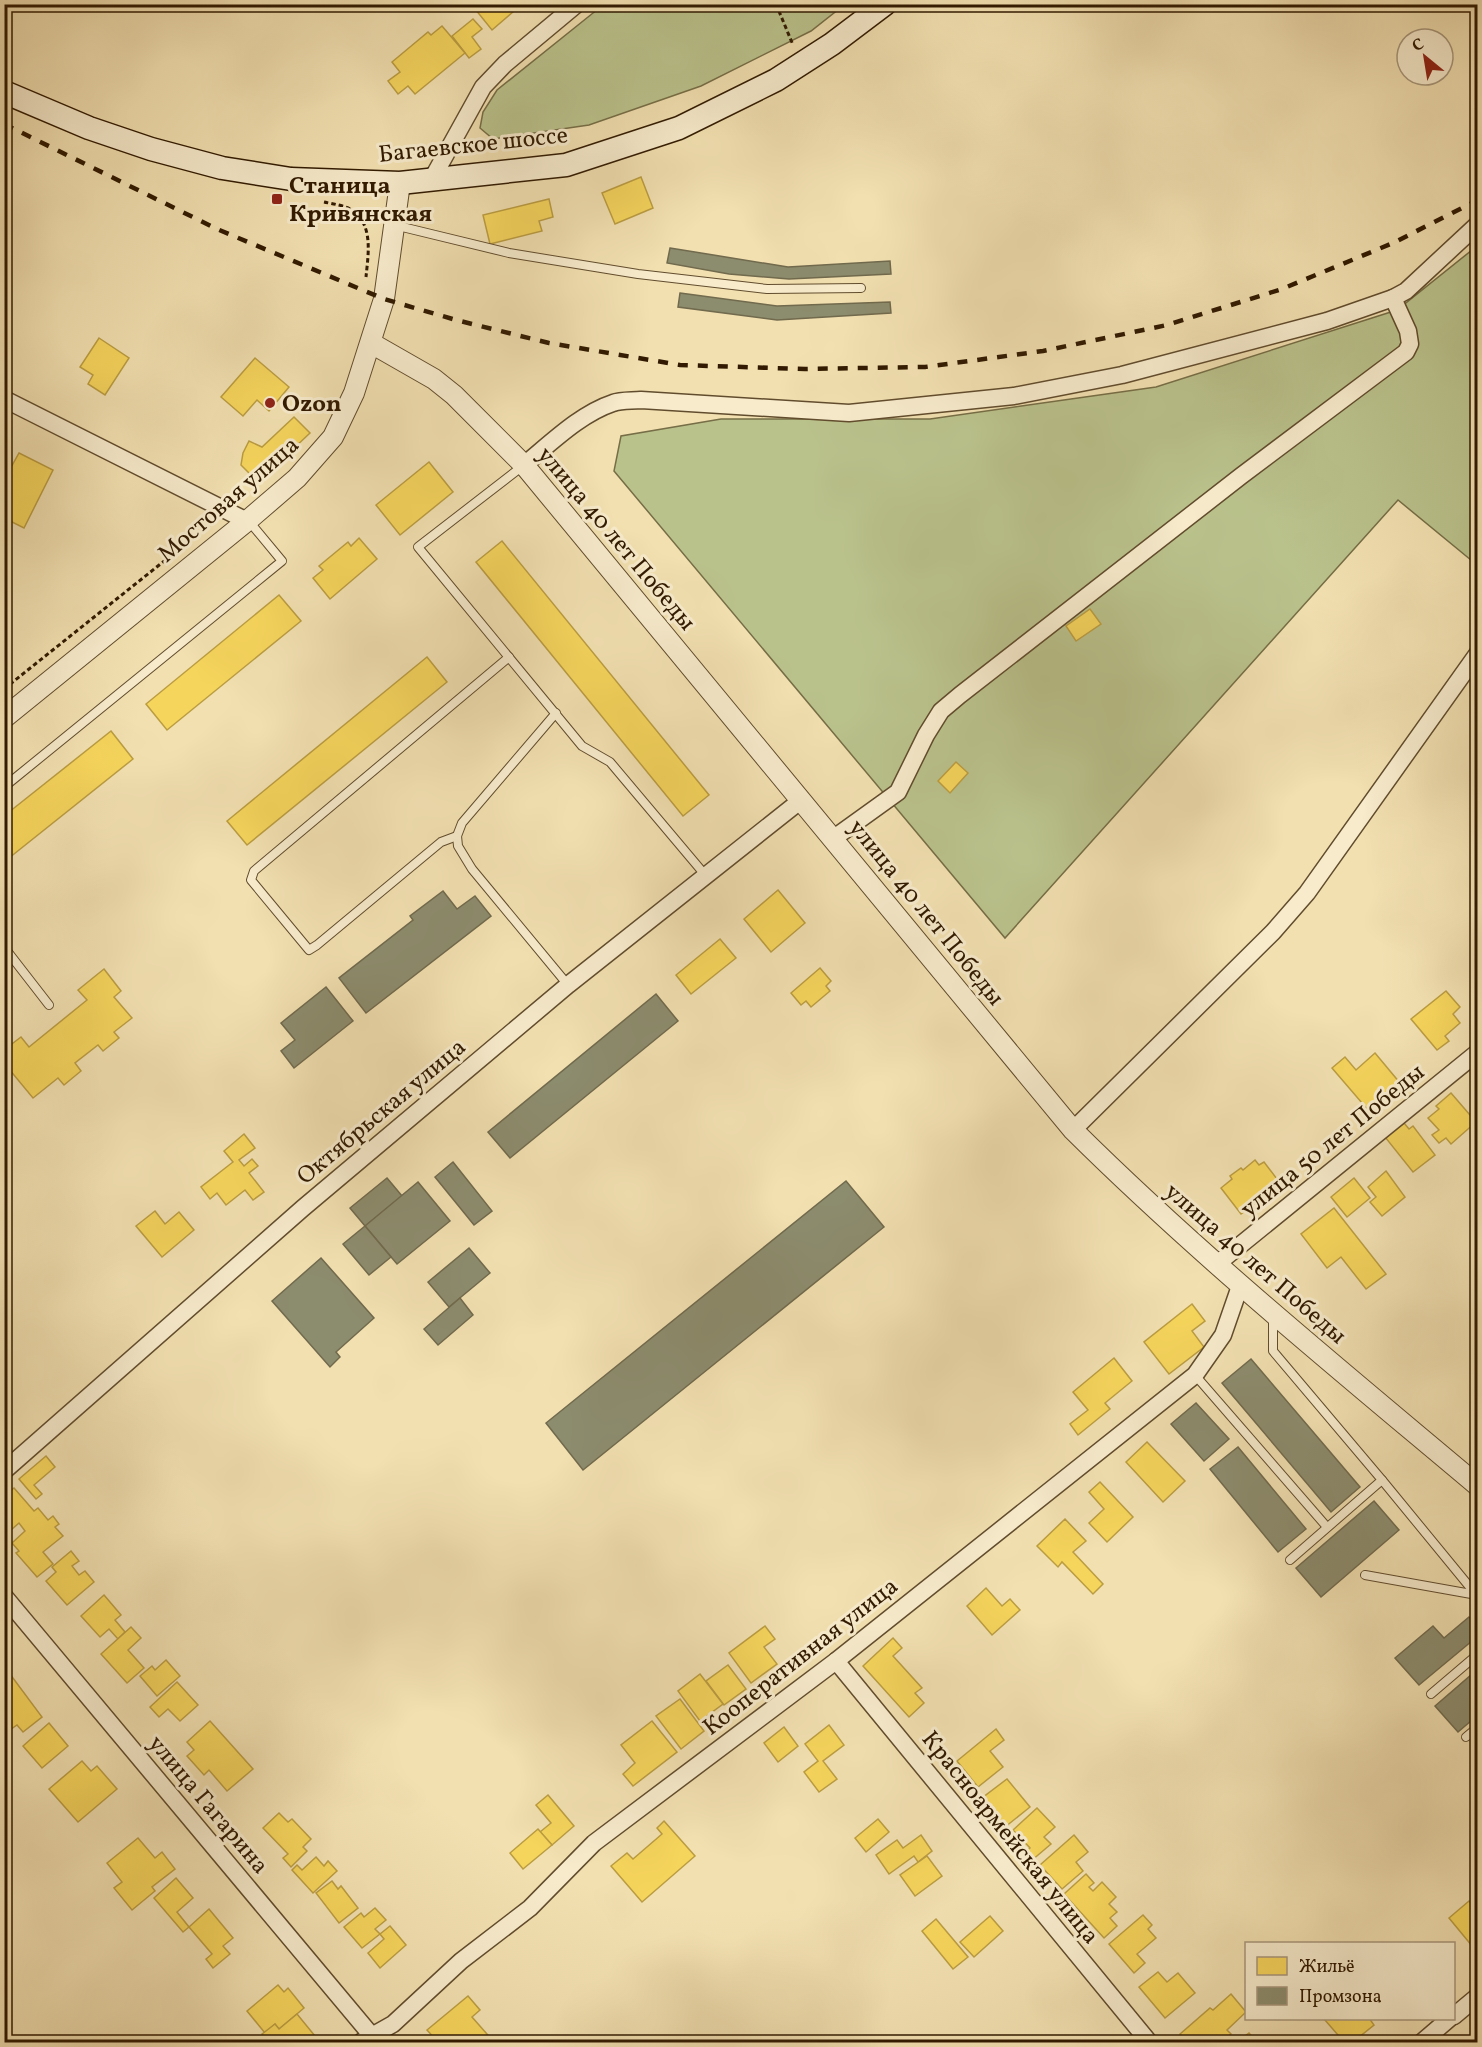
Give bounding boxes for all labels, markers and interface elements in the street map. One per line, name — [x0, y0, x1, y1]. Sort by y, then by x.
north arrow — [1395, 27, 1455, 87]
text: С — [1409, 34, 1428, 58]
street label: Багаевское шоссе — [377, 119, 570, 173]
place label: Станица Кривянская — [289, 170, 432, 232]
marker: Станица Кривянская — [270, 192, 284, 206]
place label: Ozon — [282, 388, 342, 422]
marker: Ozon — [263, 396, 277, 410]
street label: Мостовая улица — [151, 429, 308, 572]
street label: улица 40 лет Победы — [528, 440, 703, 639]
street label: улица 40 лет Победы — [840, 813, 1011, 1014]
street label: Октябрьская улица — [290, 1031, 474, 1194]
street label: улица 50 лет Победы — [1234, 1056, 1433, 1227]
street label: улица 40 лет Победы — [1156, 1176, 1353, 1353]
street label: Кооперативная улица — [696, 1570, 906, 1745]
street label: Красноармейская улица — [913, 1724, 1106, 1952]
street label: улица Гагарина — [139, 1728, 276, 1882]
legend — [1245, 1942, 1455, 2020]
text: Жильё — [1299, 1955, 1355, 1980]
text: Промзона — [1299, 1985, 1382, 2010]

